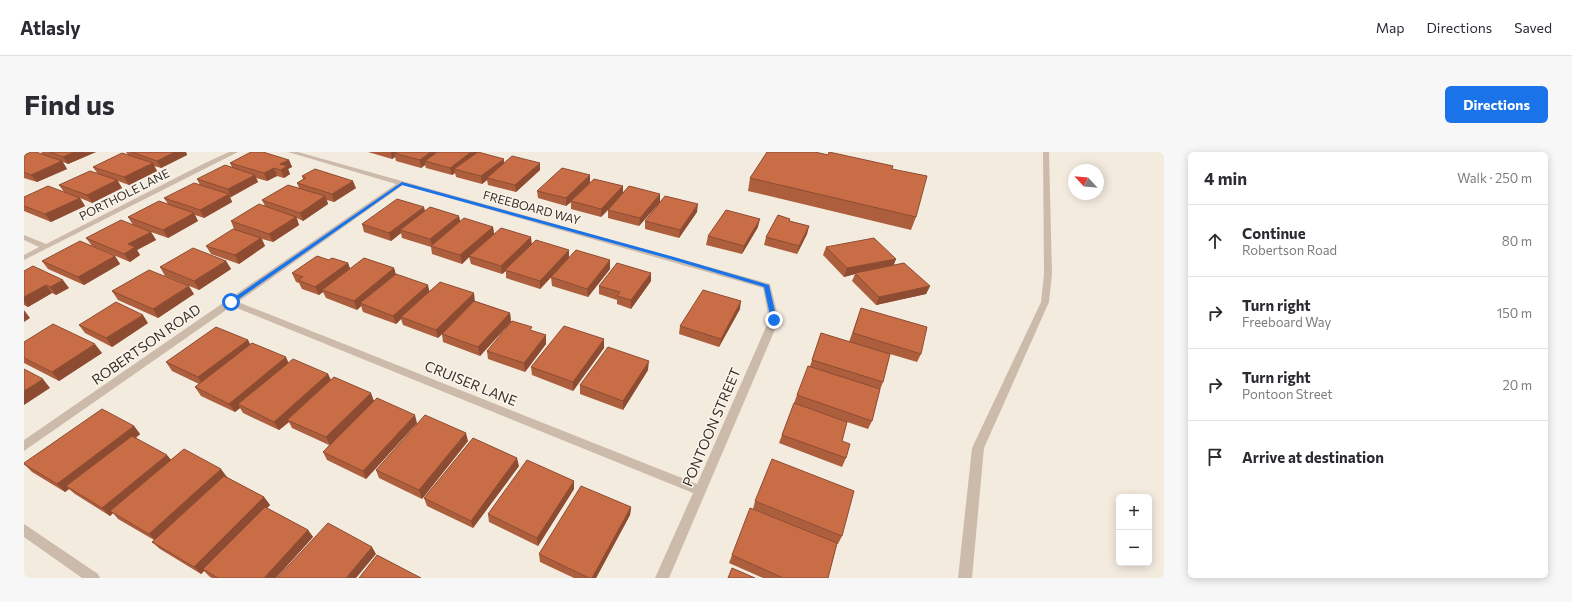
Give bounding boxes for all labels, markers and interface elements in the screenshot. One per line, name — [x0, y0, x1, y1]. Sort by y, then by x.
text: Atlasly — [20, 16, 81, 39]
text: Map — [1376, 19, 1405, 36]
text: Directions — [1427, 19, 1492, 36]
text: Saved — [1514, 19, 1552, 36]
button: Directions — [1445, 86, 1548, 123]
text: Find us — [24, 87, 115, 121]
north arrow — [1068, 164, 1104, 200]
street label: PORTHOLE LANE — [77, 165, 171, 223]
text: 4 min — [1204, 168, 1247, 189]
text: Walk · 250 m — [1457, 170, 1532, 186]
street label: FREEBOARD WAY — [482, 187, 582, 227]
text: Continue — [1242, 224, 1306, 242]
icon: ahead — [1204, 230, 1226, 252]
text: 80 m — [1502, 233, 1532, 249]
text: Robertson Road — [1242, 242, 1337, 258]
route start — [222, 293, 240, 311]
text: Turn right — [1242, 296, 1311, 314]
street label: ROBERTSON ROAD — [88, 300, 204, 388]
icon: right — [1204, 302, 1226, 324]
text: 150 m — [1497, 305, 1532, 321]
route end — [765, 311, 783, 329]
text: Freeboard Way — [1242, 314, 1331, 330]
street label: CRUISER LANE — [422, 357, 520, 409]
street label: PONTOON STREET — [678, 365, 744, 489]
text: Turn right — [1242, 368, 1311, 386]
icon: right — [1204, 374, 1226, 396]
text: 20 m — [1503, 377, 1532, 393]
text: Pontoon Street — [1242, 386, 1333, 402]
icon: arrive — [1204, 446, 1226, 468]
text: Arrive at destination — [1242, 448, 1384, 466]
map controls — [1116, 494, 1152, 566]
button: + — [1116, 494, 1152, 530]
button: − — [1116, 530, 1152, 566]

